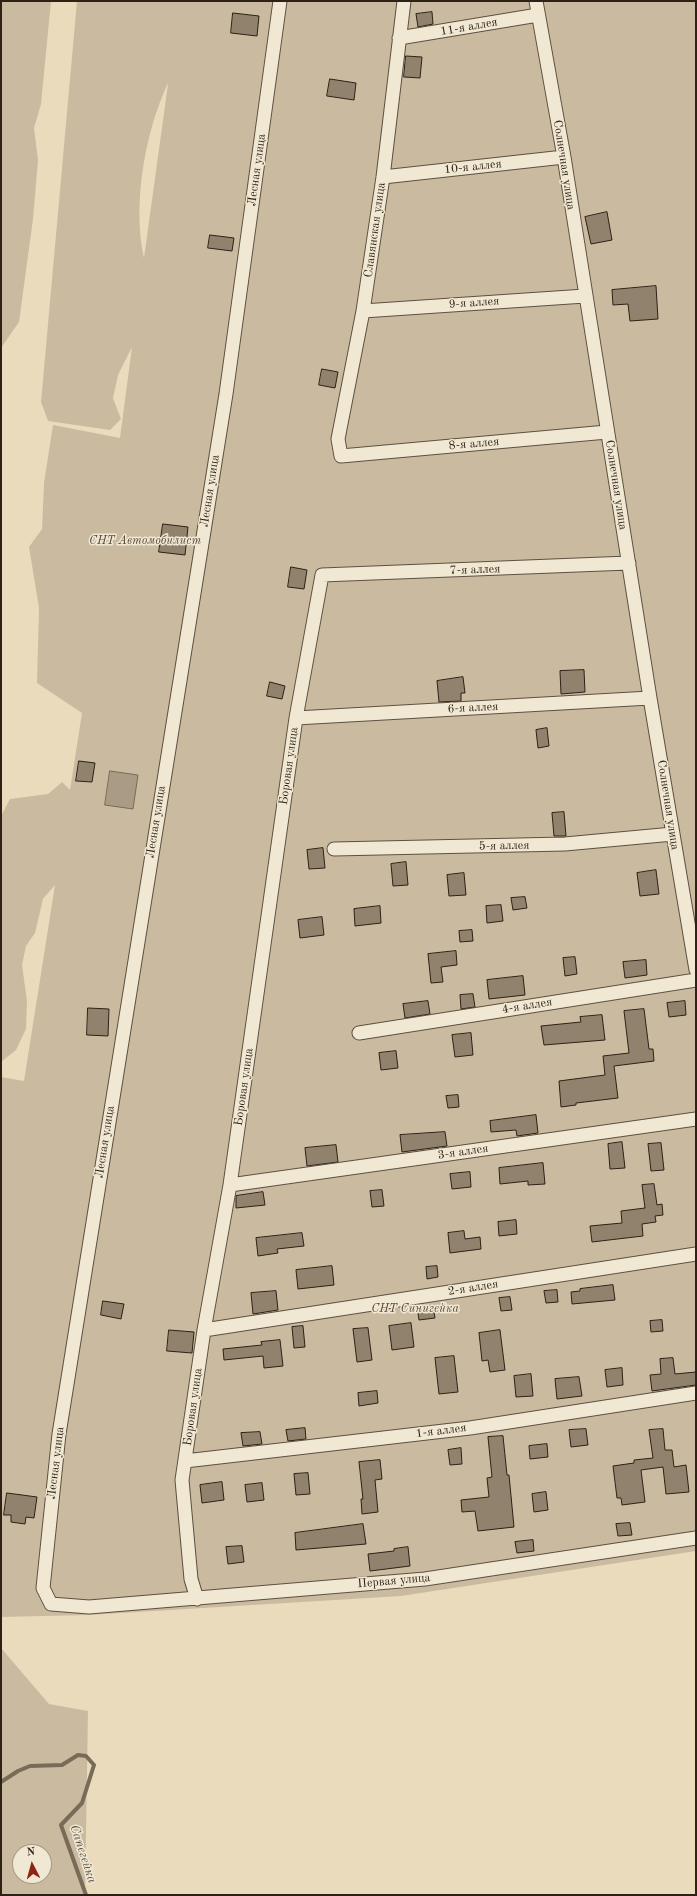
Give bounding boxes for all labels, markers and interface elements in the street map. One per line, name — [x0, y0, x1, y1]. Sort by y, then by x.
street label: 11-я аллея — [439, 15, 499, 39]
street label: Солнечная улица — [550, 119, 578, 211]
street label: Лесная улица — [245, 133, 269, 207]
street label: 10-я аллея — [444, 157, 502, 177]
street label: Славянская улица — [361, 181, 389, 279]
street label: 9-я аллея — [448, 294, 500, 312]
street label: 8-я аллея — [448, 435, 500, 453]
street label: Солнечная улица — [602, 439, 630, 531]
street label: Лесная улица — [197, 454, 223, 528]
park label: СНТ Автомобилист — [89, 534, 201, 548]
street label: 7-я аллея — [449, 562, 501, 578]
street label: 6-я аллея — [447, 699, 499, 717]
street label: Боровая улица — [276, 726, 302, 806]
street label: Солнечная улица — [654, 759, 682, 851]
street label: Лесная улица — [143, 785, 169, 859]
street label: 5-я аллея — [478, 838, 530, 854]
street label: 4-я аллея — [501, 995, 553, 1017]
street label: Боровая улица — [231, 1047, 257, 1127]
street label: Лесная улица — [92, 1105, 118, 1179]
street label: 3-я аллея — [437, 1141, 489, 1163]
street label: 2-я аллея — [447, 1277, 499, 1299]
park label: СНТ Синигейка — [371, 1302, 459, 1316]
street label: Боровая улица — [180, 1367, 206, 1447]
street label: 1-я аллея — [415, 1421, 467, 1441]
street label: Лесная улица — [44, 1426, 68, 1500]
street label: Первая улица — [357, 1571, 431, 1591]
water label: Сапегейка — [66, 1823, 100, 1885]
north arrow — [12, 1844, 52, 1884]
text: N — [26, 1847, 36, 1858]

